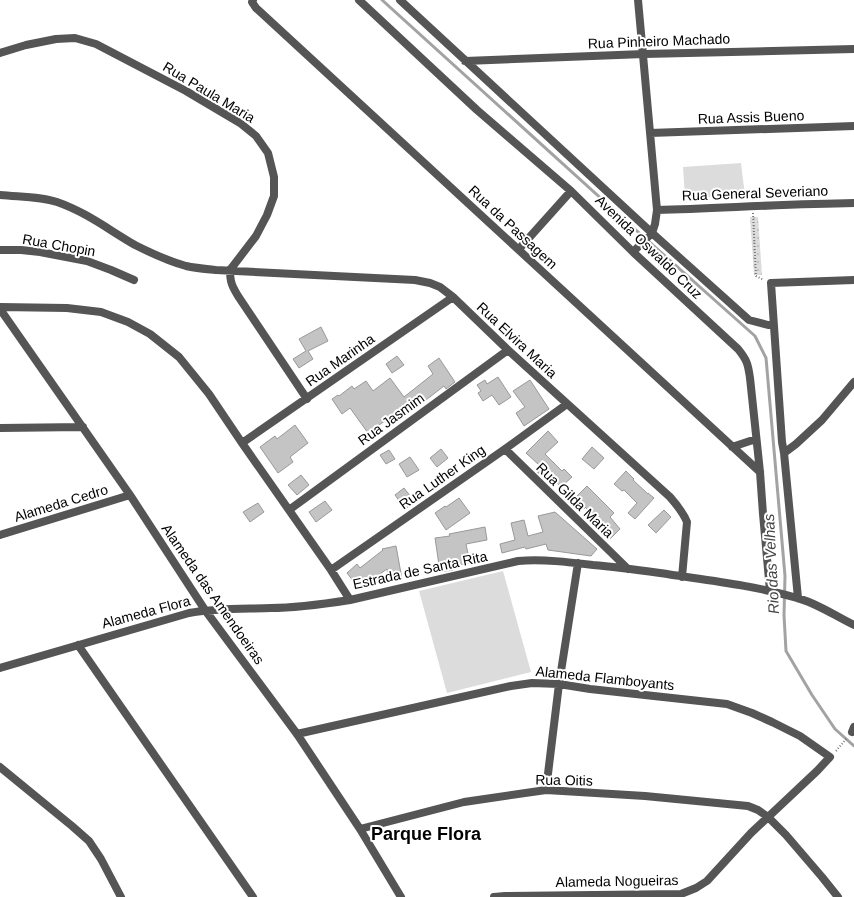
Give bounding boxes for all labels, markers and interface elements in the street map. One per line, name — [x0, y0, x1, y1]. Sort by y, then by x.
street label: Rua Pinheiro Machado — [588, 31, 731, 51]
street label: Rua Paula Maria — [160, 58, 258, 126]
street label: Rua Assis Bueno — [697, 107, 805, 127]
street label: Rua da Passagem — [465, 182, 561, 272]
street label: Rua General Severiano — [682, 182, 829, 204]
street label: Avenida Oswaldo Cruz — [592, 192, 706, 302]
street label: Rua Chopin — [21, 231, 97, 259]
street label: Rua Elvira Maria — [474, 299, 560, 381]
street label: Rua Marinha — [303, 330, 378, 390]
street label: Rua Jasmim — [355, 390, 427, 448]
street label: Rua Luther King — [396, 441, 488, 513]
street label: Rua Gilda Maria — [533, 459, 617, 541]
street label: Alameda Cedro — [12, 481, 110, 525]
water label: Rio das Velhas — [760, 513, 782, 615]
street label: Alameda das Amendoeiras — [158, 521, 268, 667]
street label: Estrada de Santa Rita — [351, 548, 489, 592]
street label: Alameda Flora — [100, 592, 192, 632]
street label: Alameda Flamboyants — [535, 663, 675, 693]
street label: Rua Oitis — [535, 771, 593, 789]
district label: Parque Flora — [371, 824, 482, 844]
street label: Alameda Nogueiras — [555, 872, 679, 890]

